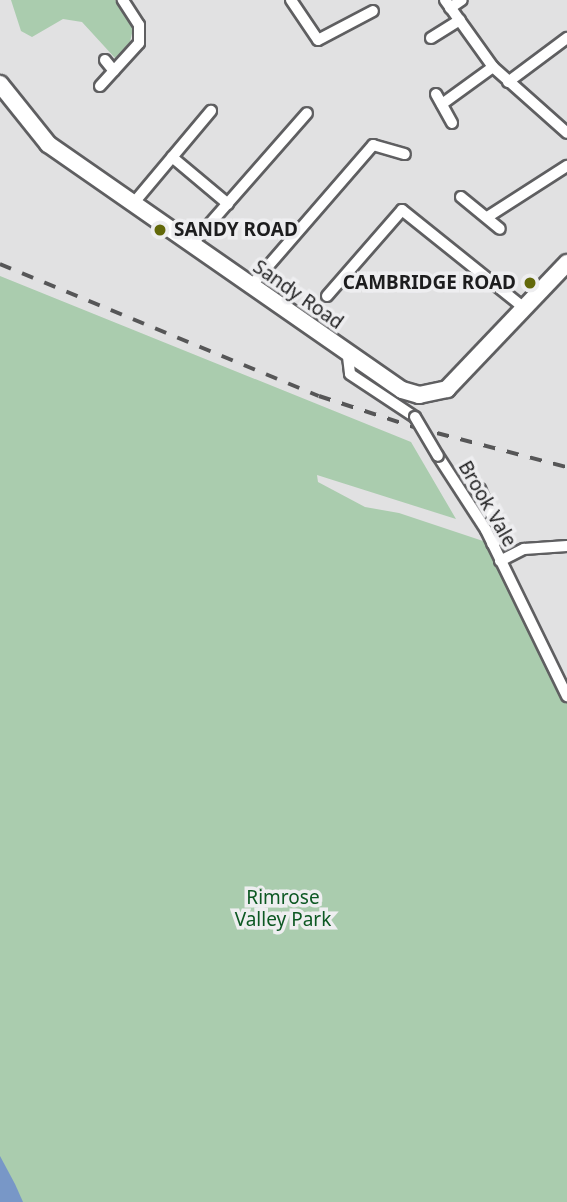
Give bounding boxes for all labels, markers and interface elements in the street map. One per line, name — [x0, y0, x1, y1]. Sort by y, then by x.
place label: SANDY ROAD — [174, 219, 298, 241]
marker: SANDY ROAD — [152, 222, 168, 238]
street label: Sandy Road — [249, 256, 347, 334]
place label: CAMBRIDGE ROAD — [343, 272, 516, 294]
marker: CAMBRIDGE ROAD — [522, 275, 538, 291]
street label: Brook Vale — [453, 457, 521, 551]
park label: Rimrose Valley Park — [235, 887, 331, 931]

